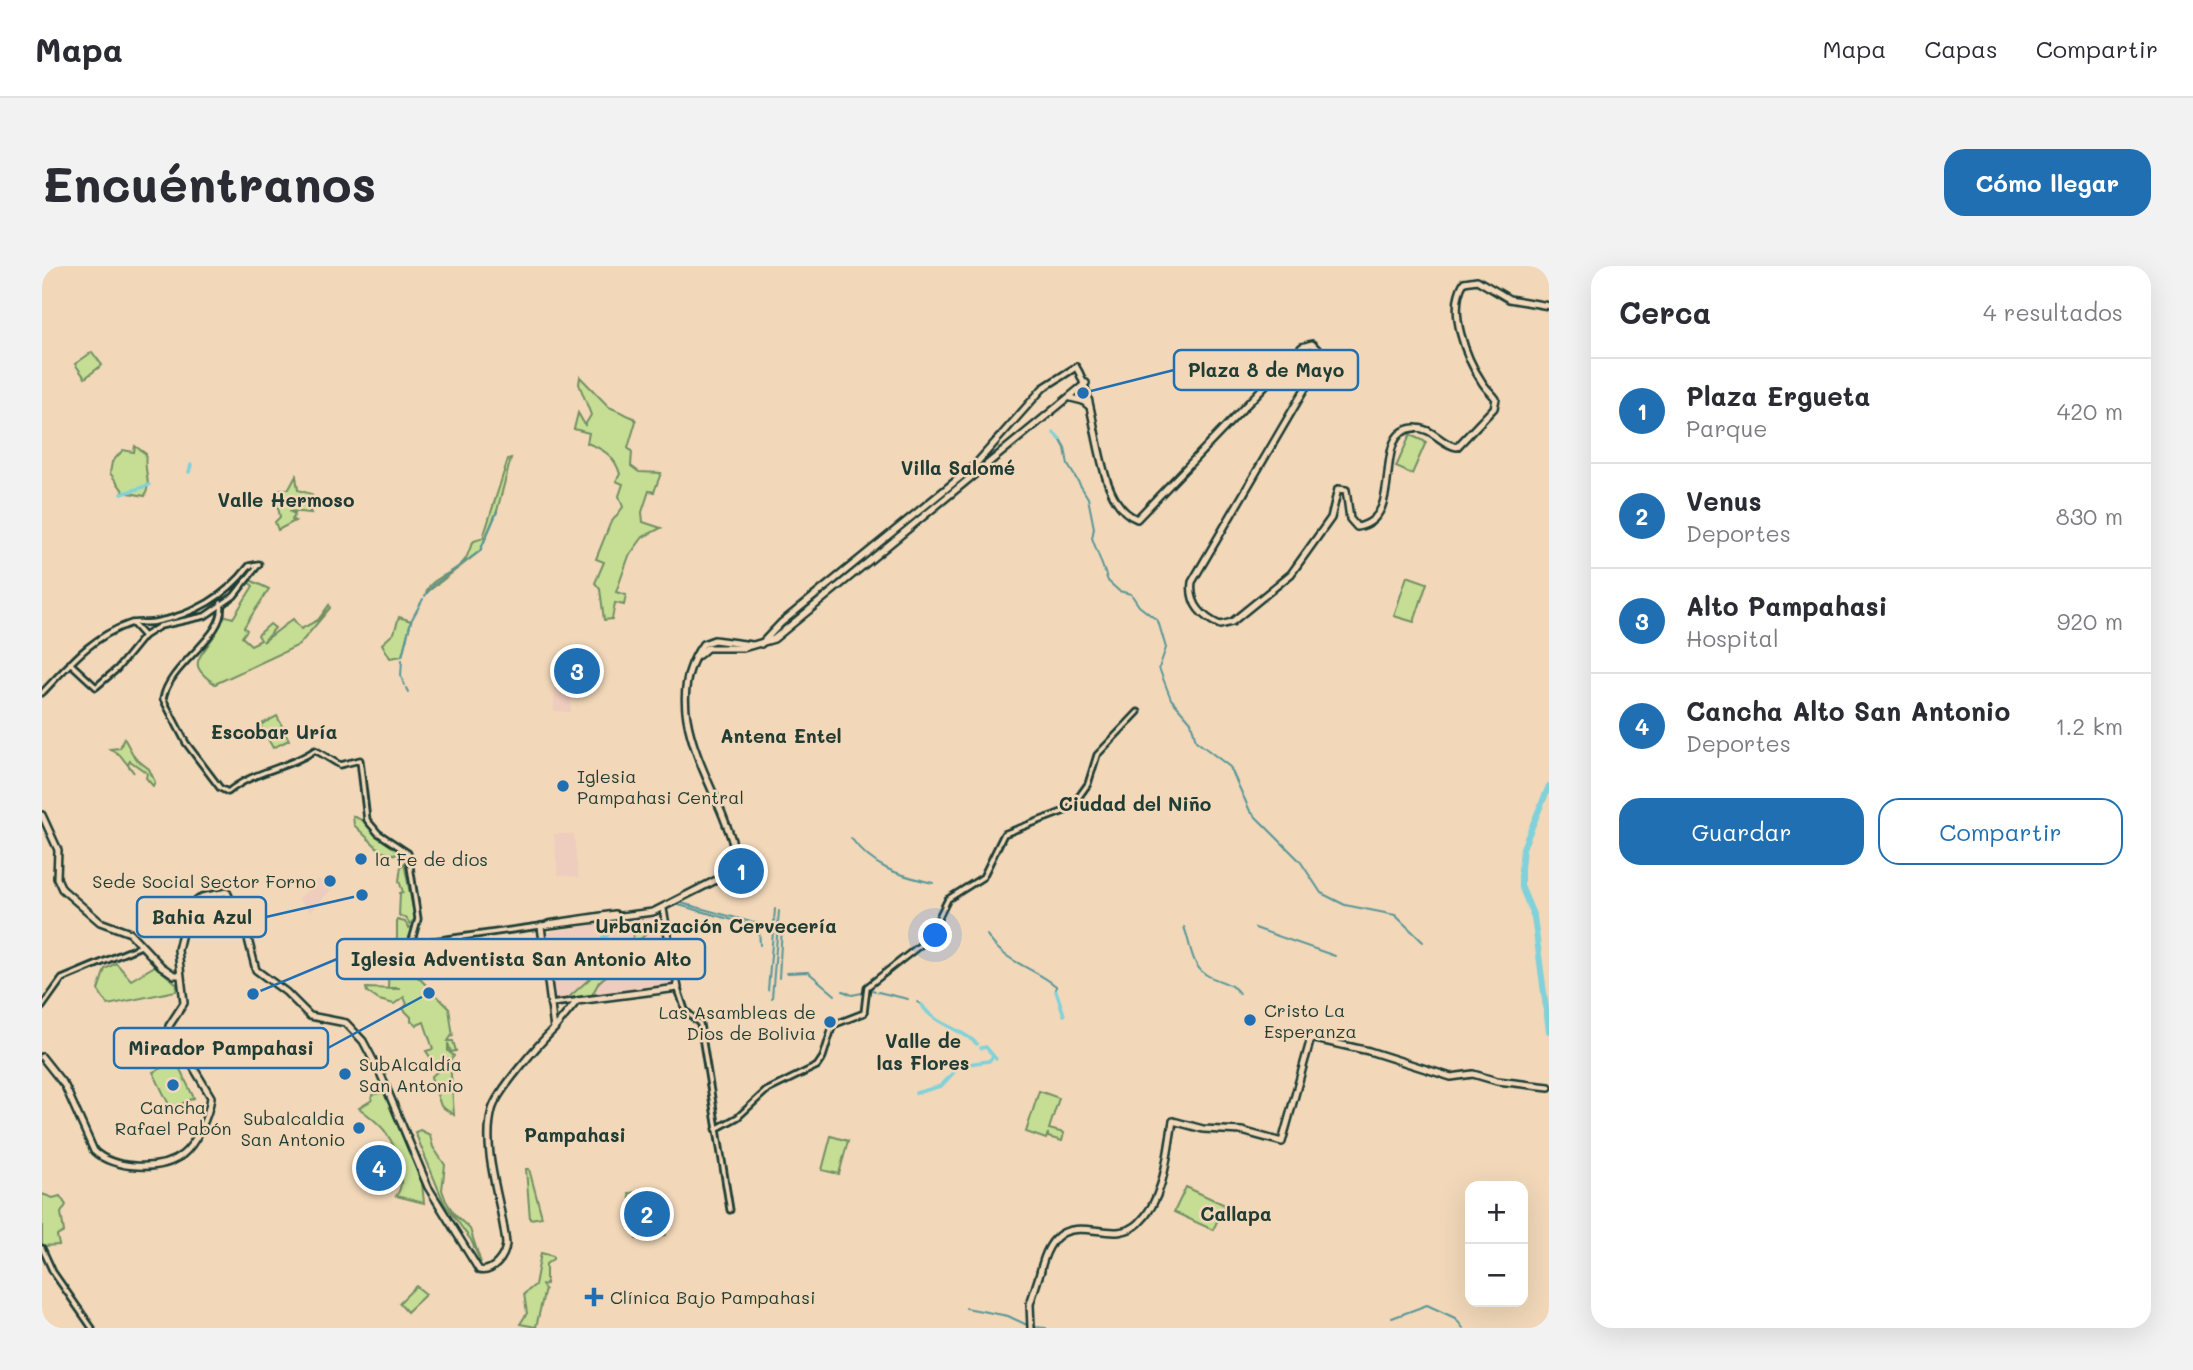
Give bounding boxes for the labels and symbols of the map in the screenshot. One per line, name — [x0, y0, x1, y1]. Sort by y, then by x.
callout: Plaza 8 de Mayo — [1174, 350, 1358, 390]
text: Plaza 8 de Mayo — [1188, 357, 1344, 382]
district label: Villa Salomé — [901, 455, 1015, 480]
district label: Valle Hermoso — [218, 487, 354, 512]
pin: 3 — [554, 645, 600, 697]
district label: Escobar Uría — [211, 719, 337, 744]
district label: Antena Entel — [720, 723, 842, 748]
place label: Iglesia Pampahasi Central — [577, 764, 744, 809]
marker: Iglesia Pampahasi Central — [555, 778, 571, 794]
district label: Ciudad del Niño — [1059, 791, 1211, 816]
pin: 1 — [718, 845, 764, 897]
place label: la Fe de dios — [375, 847, 488, 871]
marker: la Fe de dios — [353, 851, 369, 867]
place label: Sede Social Sector Forno — [92, 869, 316, 893]
marker: Sede Social Sector Forno — [322, 873, 338, 889]
callout: Bahia Azul — [137, 897, 266, 937]
text: Bahia Azul — [152, 904, 252, 929]
district label: Urbanización Cervecería — [595, 913, 837, 938]
your location — [918, 918, 952, 952]
callout: Iglesia Adventista San Antonio Alto — [337, 939, 705, 979]
text: Iglesia Adventista San Antonio Alto — [351, 946, 691, 971]
place label: Cristo La Esperanza — [1264, 998, 1357, 1043]
place label: Las Asambleas de Dios de Bolivia — [659, 1000, 816, 1045]
marker: Cristo La Esperanza — [1242, 1012, 1258, 1028]
marker: Las Asambleas de Dios de Bolivia — [822, 1014, 838, 1030]
callout: Mirador Pampahasi — [114, 1028, 328, 1068]
district label: Valle de las Flores — [877, 1028, 969, 1075]
text: Mirador Pampahasi — [128, 1035, 314, 1060]
place label: SubAlcaldía San Antonio — [359, 1052, 464, 1097]
marker: SubAlcaldía San Antonio — [337, 1066, 353, 1082]
marker: Cancha Rafael Pabón — [165, 1077, 181, 1093]
place label: Cancha Rafael Pabón — [115, 1095, 231, 1140]
place label: Subalcaldia San Antonio — [241, 1106, 345, 1151]
marker: Subalcaldia San Antonio — [351, 1120, 367, 1136]
district label: Pampahasi — [524, 1122, 626, 1147]
pin: 4 — [356, 1142, 402, 1194]
pin: 2 — [624, 1188, 670, 1240]
district label: Callapa — [1200, 1201, 1272, 1226]
place label: Clínica Bajo Pampahasi — [610, 1285, 815, 1309]
marker: Clínica Bajo Pampahasi — [584, 1287, 604, 1307]

